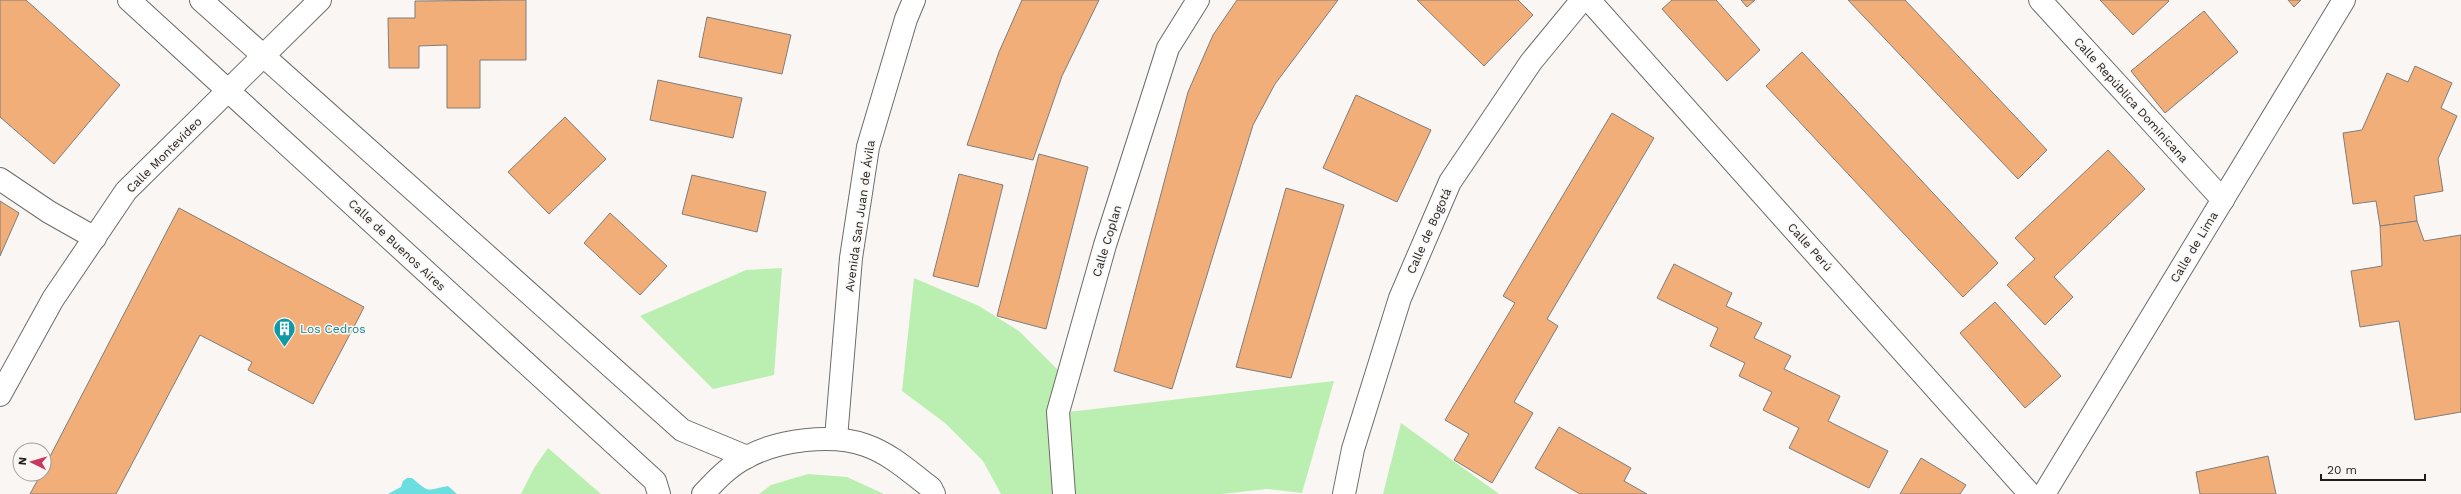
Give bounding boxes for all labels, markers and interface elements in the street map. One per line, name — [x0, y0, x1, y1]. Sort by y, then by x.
street label: Calle República Dominicana — [2071, 35, 2191, 166]
street label: Calle Montevideo — [123, 114, 205, 196]
street label: Avenida San Juan de Ávila — [842, 139, 878, 293]
street label: Calle de Bogotá — [1404, 186, 1454, 276]
street label: Calle de Buenos Aires — [346, 196, 448, 294]
street label: Calle Coplan — [1089, 203, 1125, 279]
street label: Calle de Lima — [2167, 209, 2221, 285]
street label: Calle Perú — [1785, 220, 1835, 274]
building icon: Los Cedros — [271, 316, 297, 349]
place label: Los Cedros — [300, 322, 366, 336]
north arrow — [12, 442, 52, 482]
scale bar — [2321, 456, 2425, 482]
text: N — [16, 457, 29, 466]
text: 20 m — [2327, 463, 2357, 477]

